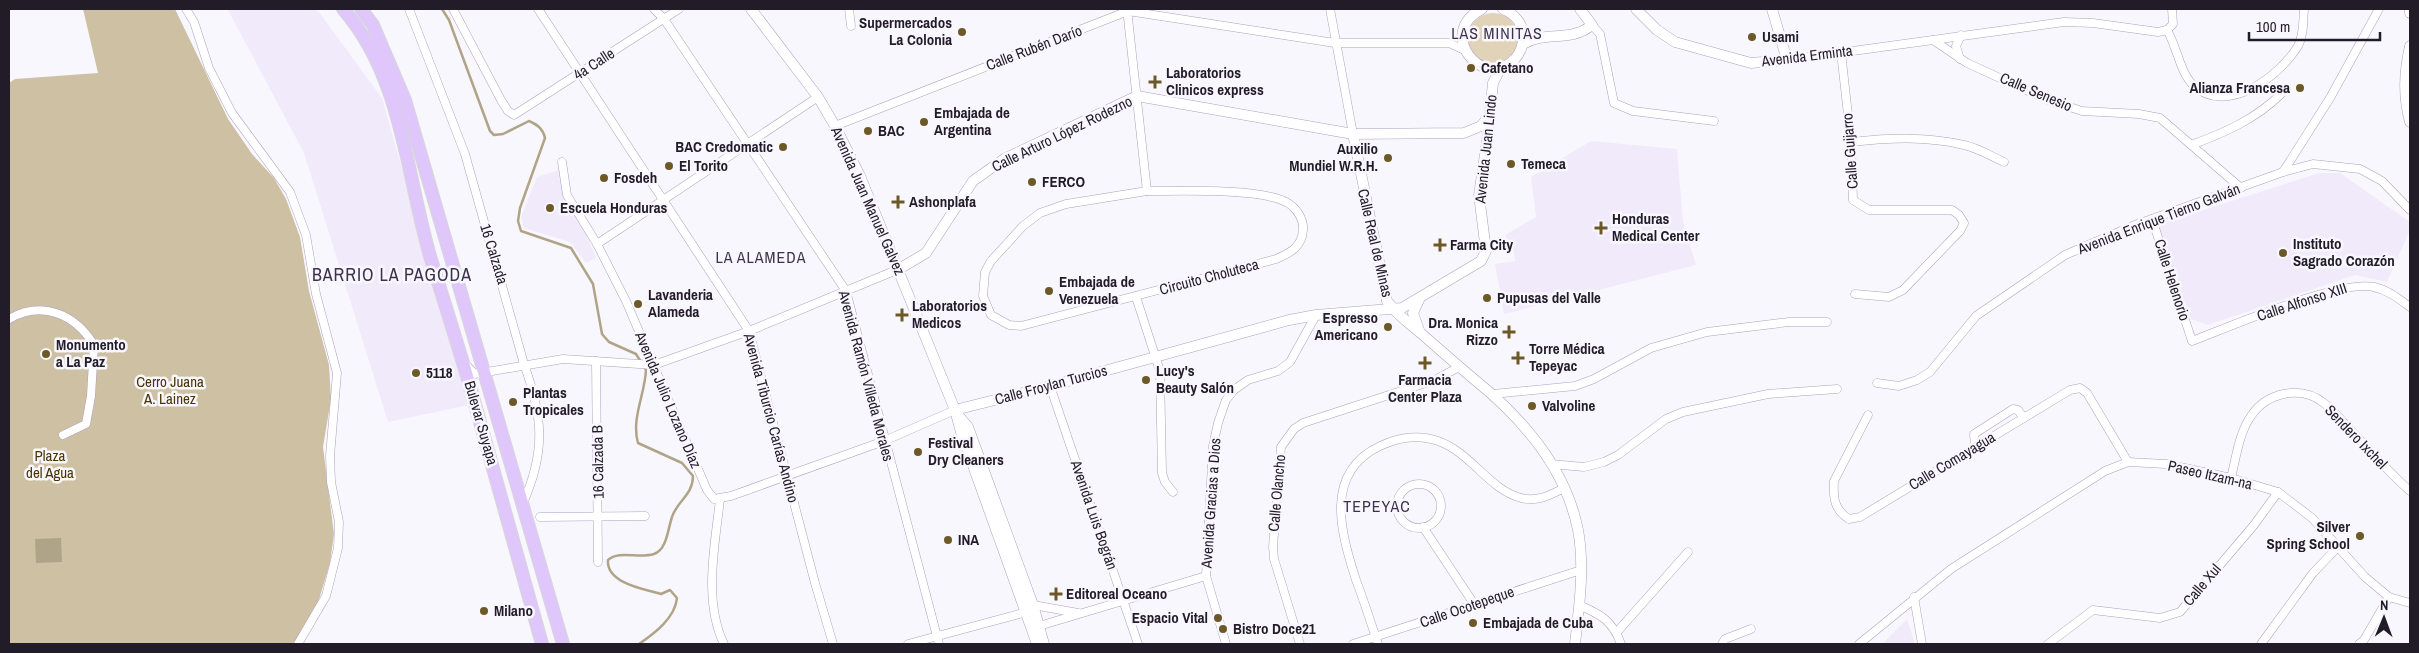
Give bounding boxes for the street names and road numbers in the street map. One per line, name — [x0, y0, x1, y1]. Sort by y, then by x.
street label: Calle Rubén Darío — [983, 20, 1085, 75]
street label: Avenida Erminta — [1759, 39, 1854, 72]
street label: 4a Calle — [569, 42, 618, 85]
street label: Calle Senesio — [1997, 67, 2076, 116]
street label: Calle Arturo López Rodezno — [988, 90, 1136, 177]
street label: Avenida Juan Lindo — [1469, 93, 1502, 205]
street label: Calle Guijarro — [1836, 112, 1863, 190]
street label: Avenida Juan Manuel Galvez — [826, 122, 911, 278]
street label: Avenida Enrique Tierno Galván — [2074, 178, 2243, 260]
street label: Calle Real de Minas — [1353, 187, 1398, 299]
street label: 16 Calzada — [475, 221, 514, 287]
street label: Calle Helenorio — [2149, 236, 2196, 324]
street label: Circuito Choluteca — [1157, 253, 1261, 300]
street label: Calle Alfonso XIII — [2254, 277, 2350, 326]
street label: Avenida Ramón Villeda Morales — [833, 287, 899, 464]
street label: Avenida Julio Lozano Díaz — [630, 327, 707, 471]
street label: Avenida Tiburcio Carías Andino — [739, 330, 804, 505]
street label: Calle Froylan Turcios — [992, 359, 1109, 410]
street label: Bulevar Suyapa — [459, 378, 504, 468]
street label: Sendero Ixchel — [2320, 400, 2392, 473]
street label: 16 Calzada B — [586, 425, 609, 499]
street label: Calle Comayagua — [1904, 426, 1999, 495]
street label: Avenida Gracias a Dios — [1195, 437, 1226, 570]
street label: Calle Olancho — [1263, 453, 1290, 532]
street label: Paseo Itzam-na — [2166, 455, 2255, 494]
street label: Avenida Luis Bográn — [1066, 456, 1123, 572]
street label: Calle Xul — [2178, 559, 2225, 610]
street label: Calle Ocotepeque — [1417, 581, 1517, 632]

